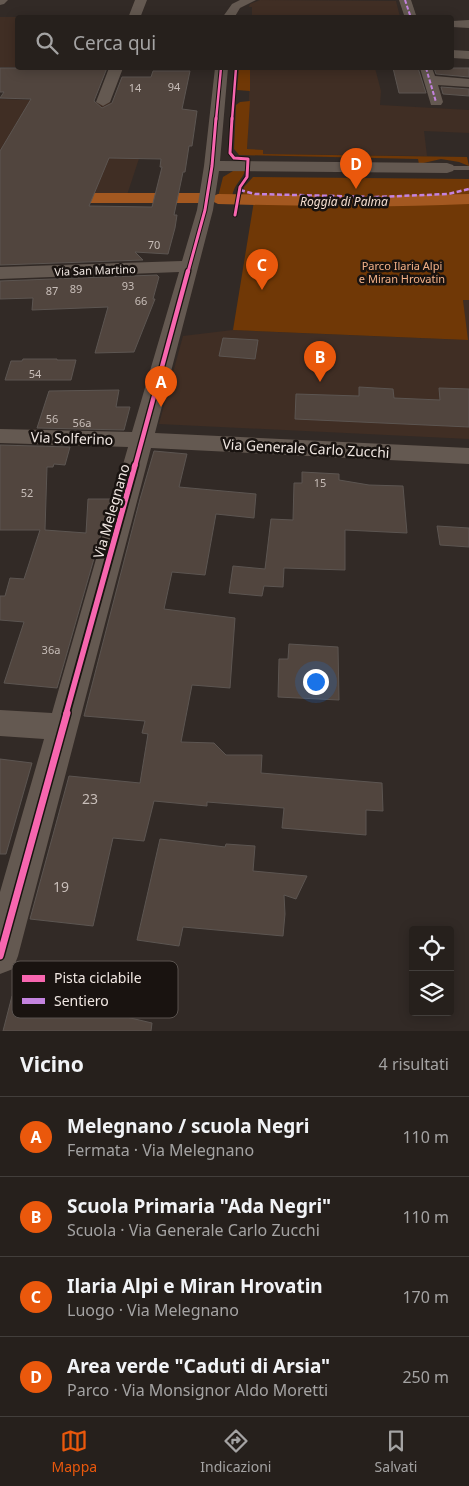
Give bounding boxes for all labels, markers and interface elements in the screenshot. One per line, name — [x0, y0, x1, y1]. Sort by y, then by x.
search box — [15, 15, 454, 70]
icon: search — [33, 29, 61, 57]
text: Cerca qui — [73, 30, 156, 56]
house number: 94 — [168, 79, 181, 94]
house number: 14 — [129, 80, 142, 95]
pin: D — [340, 148, 372, 189]
water label: Roggia di Palma — [300, 193, 388, 210]
house number: 70 — [148, 237, 160, 252]
pin: C — [246, 249, 278, 290]
park label: Parco Ilaria Alpi e Miran Hrovatin — [359, 258, 445, 286]
street label: Via San Martino — [54, 261, 136, 279]
house number: 93 — [122, 278, 134, 293]
house number: 89 — [70, 281, 82, 296]
house number: 87 — [46, 283, 58, 298]
house number: 66 — [135, 293, 147, 308]
pin: B — [304, 341, 336, 382]
house number: 54 — [29, 366, 42, 381]
pin: A — [145, 366, 177, 407]
house number: 56 — [46, 411, 58, 426]
house number: 56a — [73, 415, 91, 430]
street label: Via Solferino — [30, 427, 114, 449]
street label: Via Generale Carlo Zucchi — [222, 434, 390, 462]
street label: Via Melegnano — [88, 461, 134, 561]
house number: 15 — [314, 475, 326, 490]
house number: 52 — [21, 485, 33, 500]
house number: 36a — [42, 642, 60, 657]
your location — [303, 669, 329, 695]
house number: 23 — [82, 789, 98, 808]
house number: 19 — [53, 877, 69, 896]
map controls — [409, 926, 454, 1016]
button: locate — [409, 926, 454, 971]
legend — [12, 961, 178, 1018]
text: Pista ciclabile — [54, 968, 142, 987]
button: layers — [409, 971, 454, 1016]
text: Sentiero — [54, 991, 109, 1010]
text: Vicino — [20, 1050, 84, 1078]
text: 4 risultati — [379, 1053, 449, 1075]
text: Melegnano / scuola Negri — [67, 1113, 310, 1139]
text: A — [30, 1126, 42, 1148]
text: 110 m — [402, 1126, 449, 1148]
text: Fermata · Via Melegnano — [67, 1139, 254, 1161]
text: Scuola Primaria "Ada Negri" — [67, 1193, 331, 1219]
text: B — [31, 1206, 41, 1228]
text: 110 m — [402, 1206, 449, 1228]
text: Scuola · Via Generale Carlo Zucchi — [67, 1219, 320, 1241]
text: Ilaria Alpi e Miran Hrovatin — [67, 1273, 323, 1299]
text: C — [31, 1286, 41, 1308]
text: 170 m — [402, 1286, 449, 1308]
text: Luogo · Via Melegnano — [67, 1299, 239, 1321]
text: Area verde "Caduti di Arsia" — [67, 1353, 330, 1379]
text: D — [30, 1366, 42, 1388]
text: 250 m — [402, 1366, 449, 1388]
text: Parco · Via Monsignor Aldo Moretti — [67, 1379, 328, 1401]
tab: Mappa — [52, 1427, 97, 1476]
tab: Indicazioni — [200, 1427, 271, 1476]
tab: Salvati — [375, 1427, 417, 1476]

